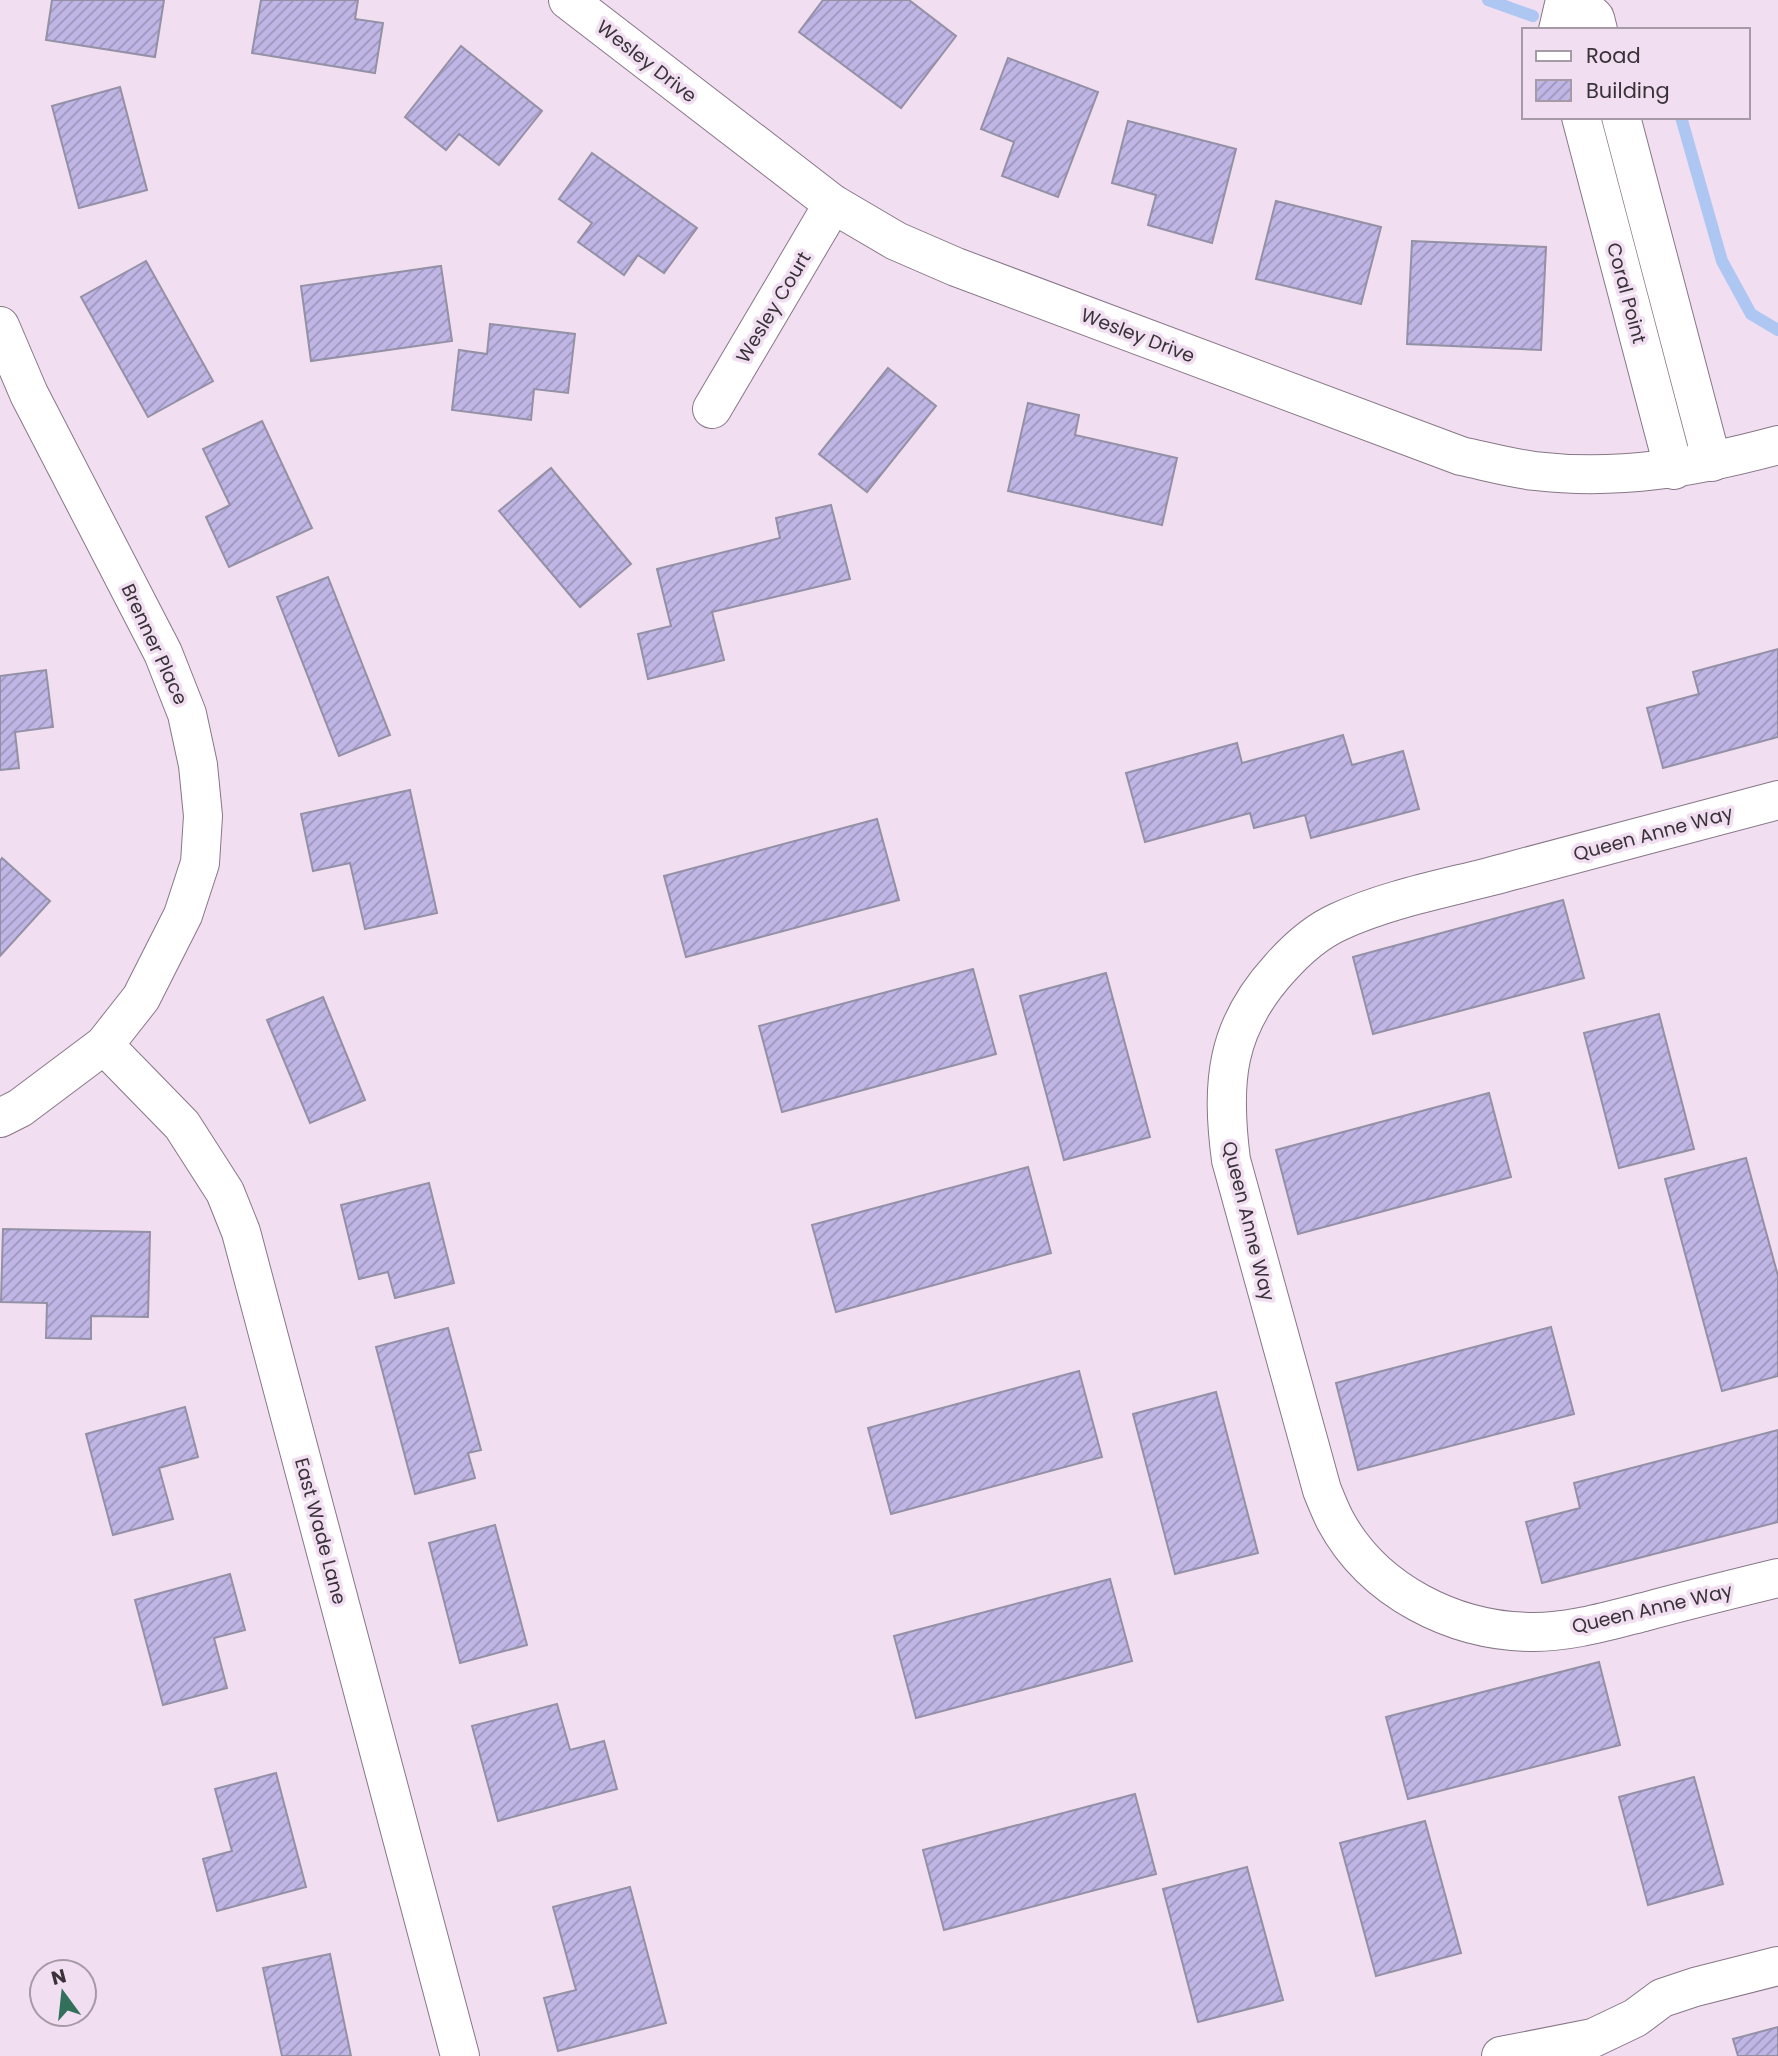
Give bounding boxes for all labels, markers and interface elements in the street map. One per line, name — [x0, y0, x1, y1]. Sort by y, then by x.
street label: Wesley Drive — [591, 14, 702, 109]
legend — [1522, 28, 1750, 119]
text: Road — [1586, 41, 1641, 70]
text: Building — [1586, 76, 1670, 105]
street label: Coral Point — [1600, 240, 1653, 347]
street label: Wesley Court — [730, 246, 817, 368]
street label: Wesley Drive — [1077, 301, 1199, 370]
street label: Brenner Place — [115, 579, 194, 709]
street label: Queen Anne Way — [1570, 799, 1736, 868]
street label: Queen Anne Way — [1216, 1138, 1282, 1304]
street label: East Wade Lane — [288, 1455, 353, 1607]
street label: Queen Anne Way — [1569, 1577, 1735, 1640]
north arrow — [28, 1958, 98, 2028]
text: N — [48, 1962, 69, 1992]

